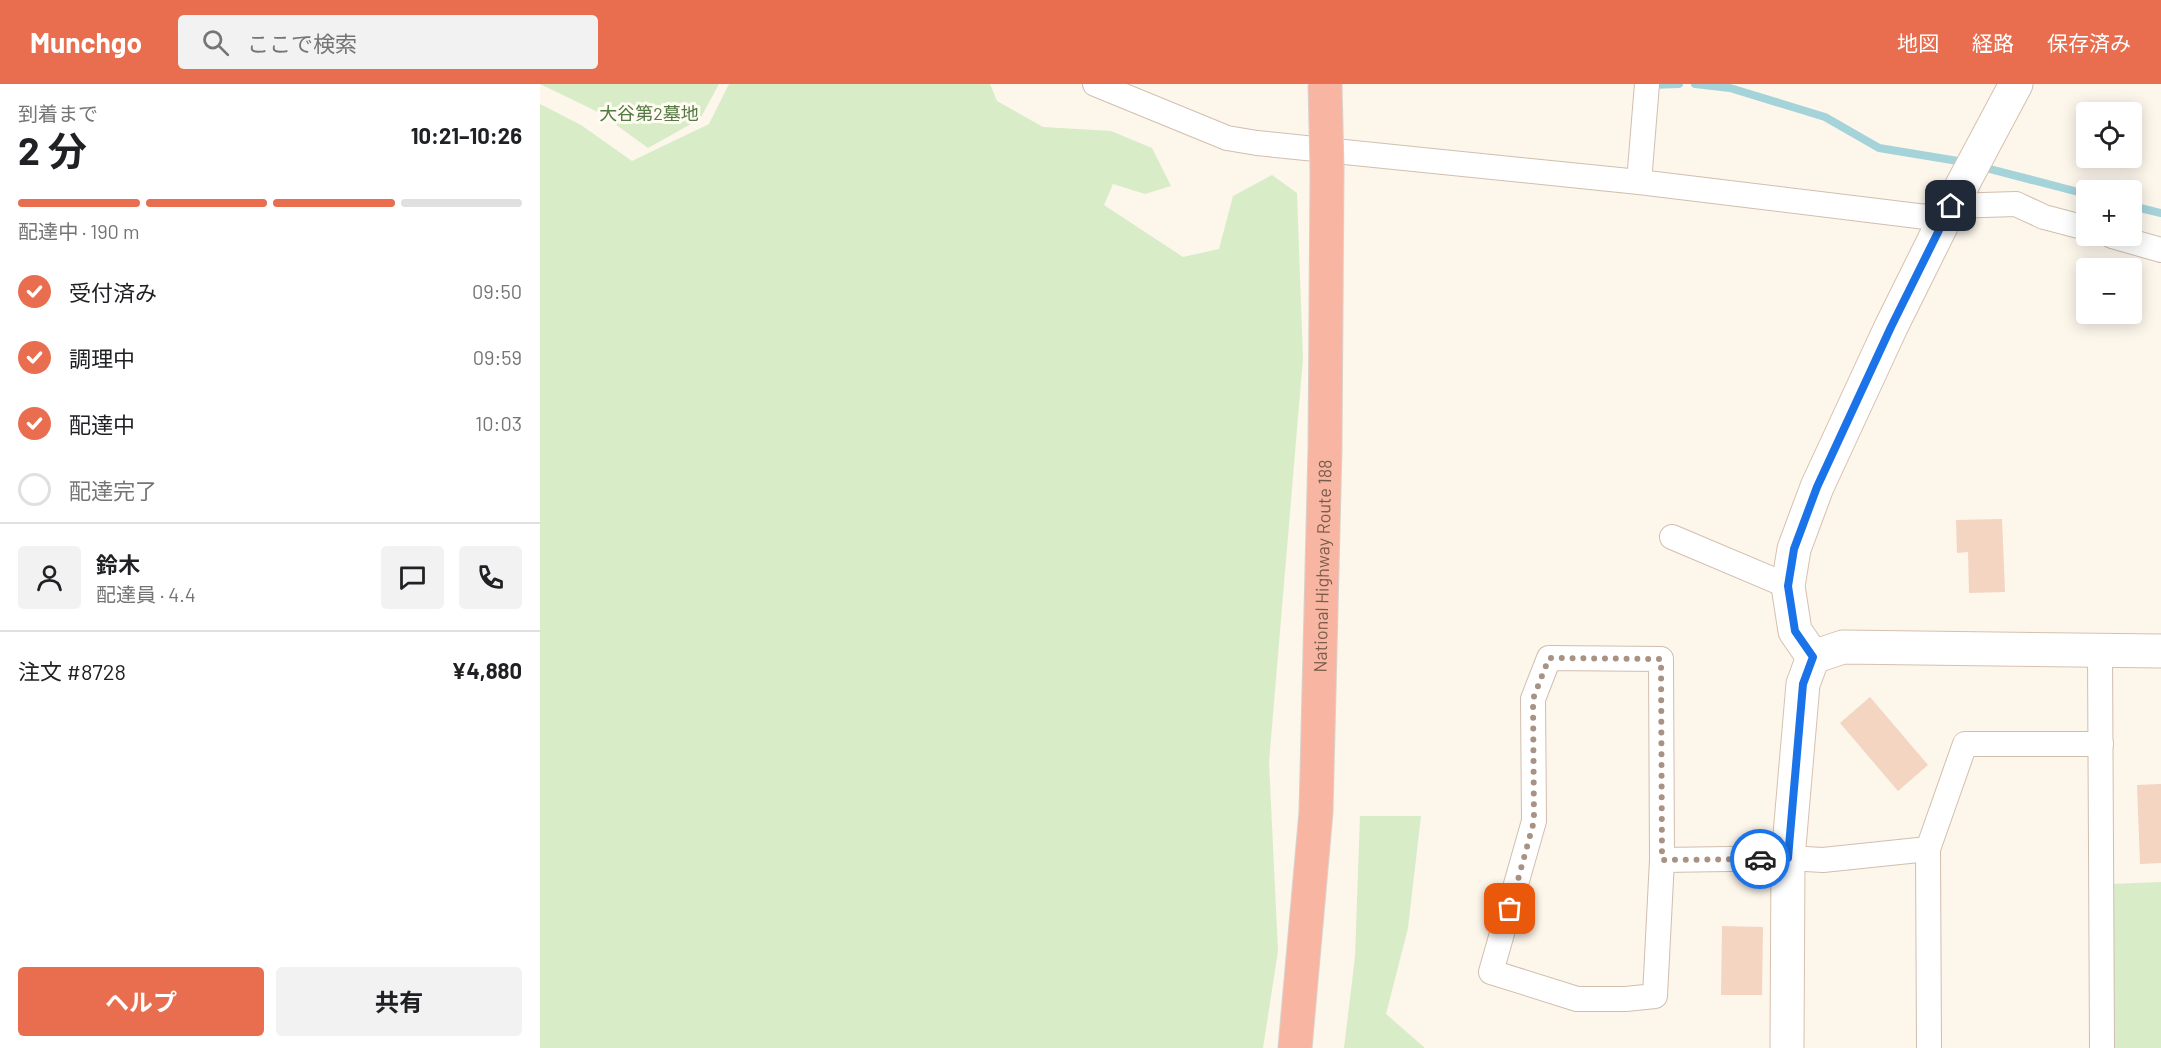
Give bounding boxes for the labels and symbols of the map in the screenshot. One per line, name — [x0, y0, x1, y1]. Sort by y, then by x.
park label: 大谷第2墓地 — [599, 102, 699, 124]
pin — [1925, 180, 1976, 231]
street label: National Highway Route 188 — [1308, 459, 1336, 673]
courier — [1730, 829, 1790, 889]
pin — [1484, 883, 1535, 934]

